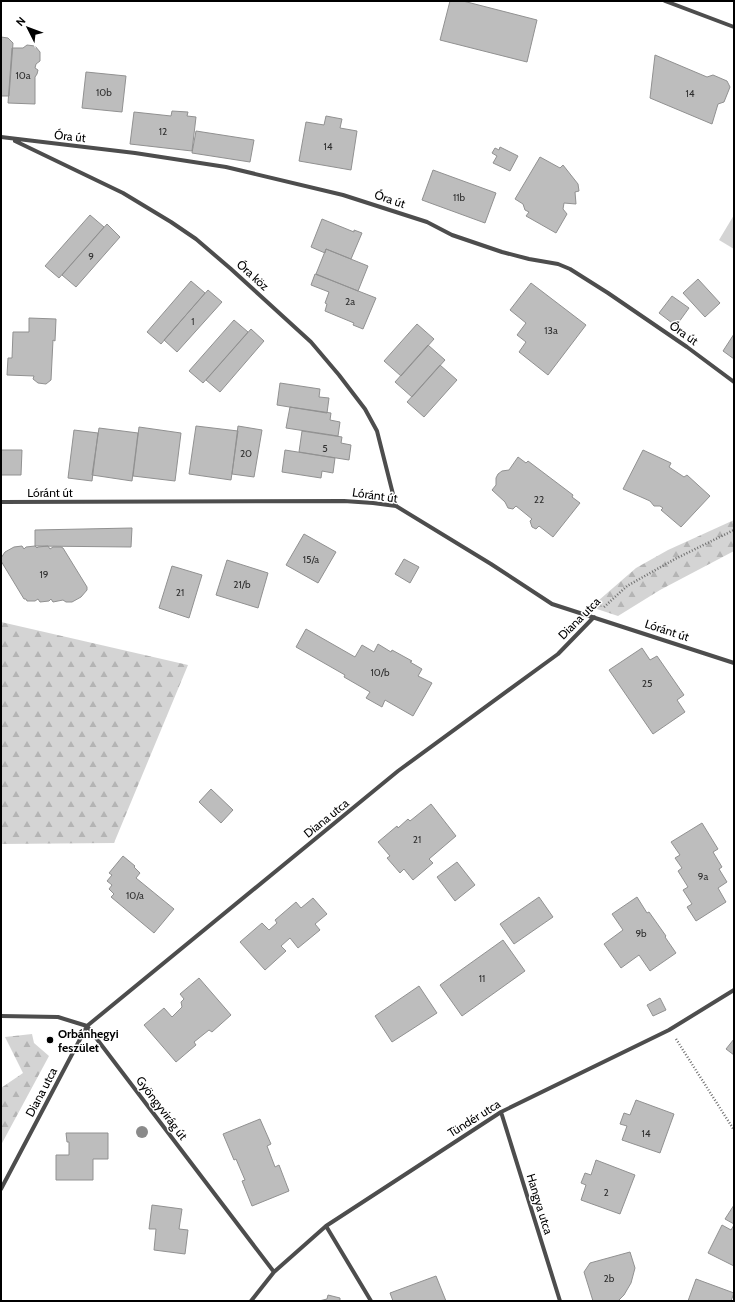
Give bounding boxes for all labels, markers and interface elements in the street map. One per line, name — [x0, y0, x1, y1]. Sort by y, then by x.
north arrow — [8, 8, 48, 48]
text: N — [13, 14, 28, 29]
house number: 10a — [15, 69, 31, 82]
house number: 10b — [96, 86, 112, 99]
house number: 14 — [685, 87, 695, 100]
house number: 12 — [159, 125, 167, 138]
street label: Óra út — [53, 127, 87, 145]
house number: 14 — [323, 140, 333, 153]
street label: Óra út — [373, 187, 407, 211]
house number: 11b — [453, 191, 465, 204]
house number: 9 — [88, 250, 94, 263]
street label: Óra köz — [234, 257, 273, 294]
house number: 2a — [345, 295, 355, 308]
house number: 1 — [191, 315, 195, 328]
street label: Óra út — [667, 318, 701, 348]
house number: 13a — [544, 324, 558, 337]
house number: 5 — [322, 442, 328, 455]
house number: 20 — [240, 447, 252, 460]
street label: Lóránt út — [351, 484, 399, 506]
street label: Lóránt út — [27, 485, 73, 500]
house number: 22 — [534, 493, 544, 506]
house number: 15/a — [303, 553, 319, 566]
house number: 19 — [40, 568, 49, 581]
house number: 21/b — [233, 578, 251, 591]
house number: 21 — [176, 586, 184, 599]
street label: Diana utca — [555, 594, 603, 642]
street label: Lóránt út — [643, 616, 691, 644]
house number: 10/b — [371, 666, 390, 679]
house number: 25 — [642, 677, 652, 690]
street label: Diana utca — [300, 795, 352, 841]
house number: 21 — [413, 833, 421, 846]
house number: 9a — [698, 870, 708, 883]
house number: 10/a — [126, 889, 144, 902]
house number: 9b — [635, 927, 647, 940]
house number: 11 — [479, 972, 485, 985]
place label: Orbánhegyi feszület — [58, 1026, 119, 1055]
marker: Orbánhegyi feszület — [45, 1035, 55, 1045]
street label: Diana utca — [22, 1065, 60, 1119]
street label: Gyöngyvirág út — [133, 1073, 191, 1143]
street label: Tündér utca — [445, 1096, 503, 1140]
house number: 14 — [641, 1127, 651, 1140]
street label: Hangya utca — [524, 1172, 556, 1236]
house number: 2 — [603, 1186, 609, 1199]
house number: 2b — [604, 1272, 615, 1285]

